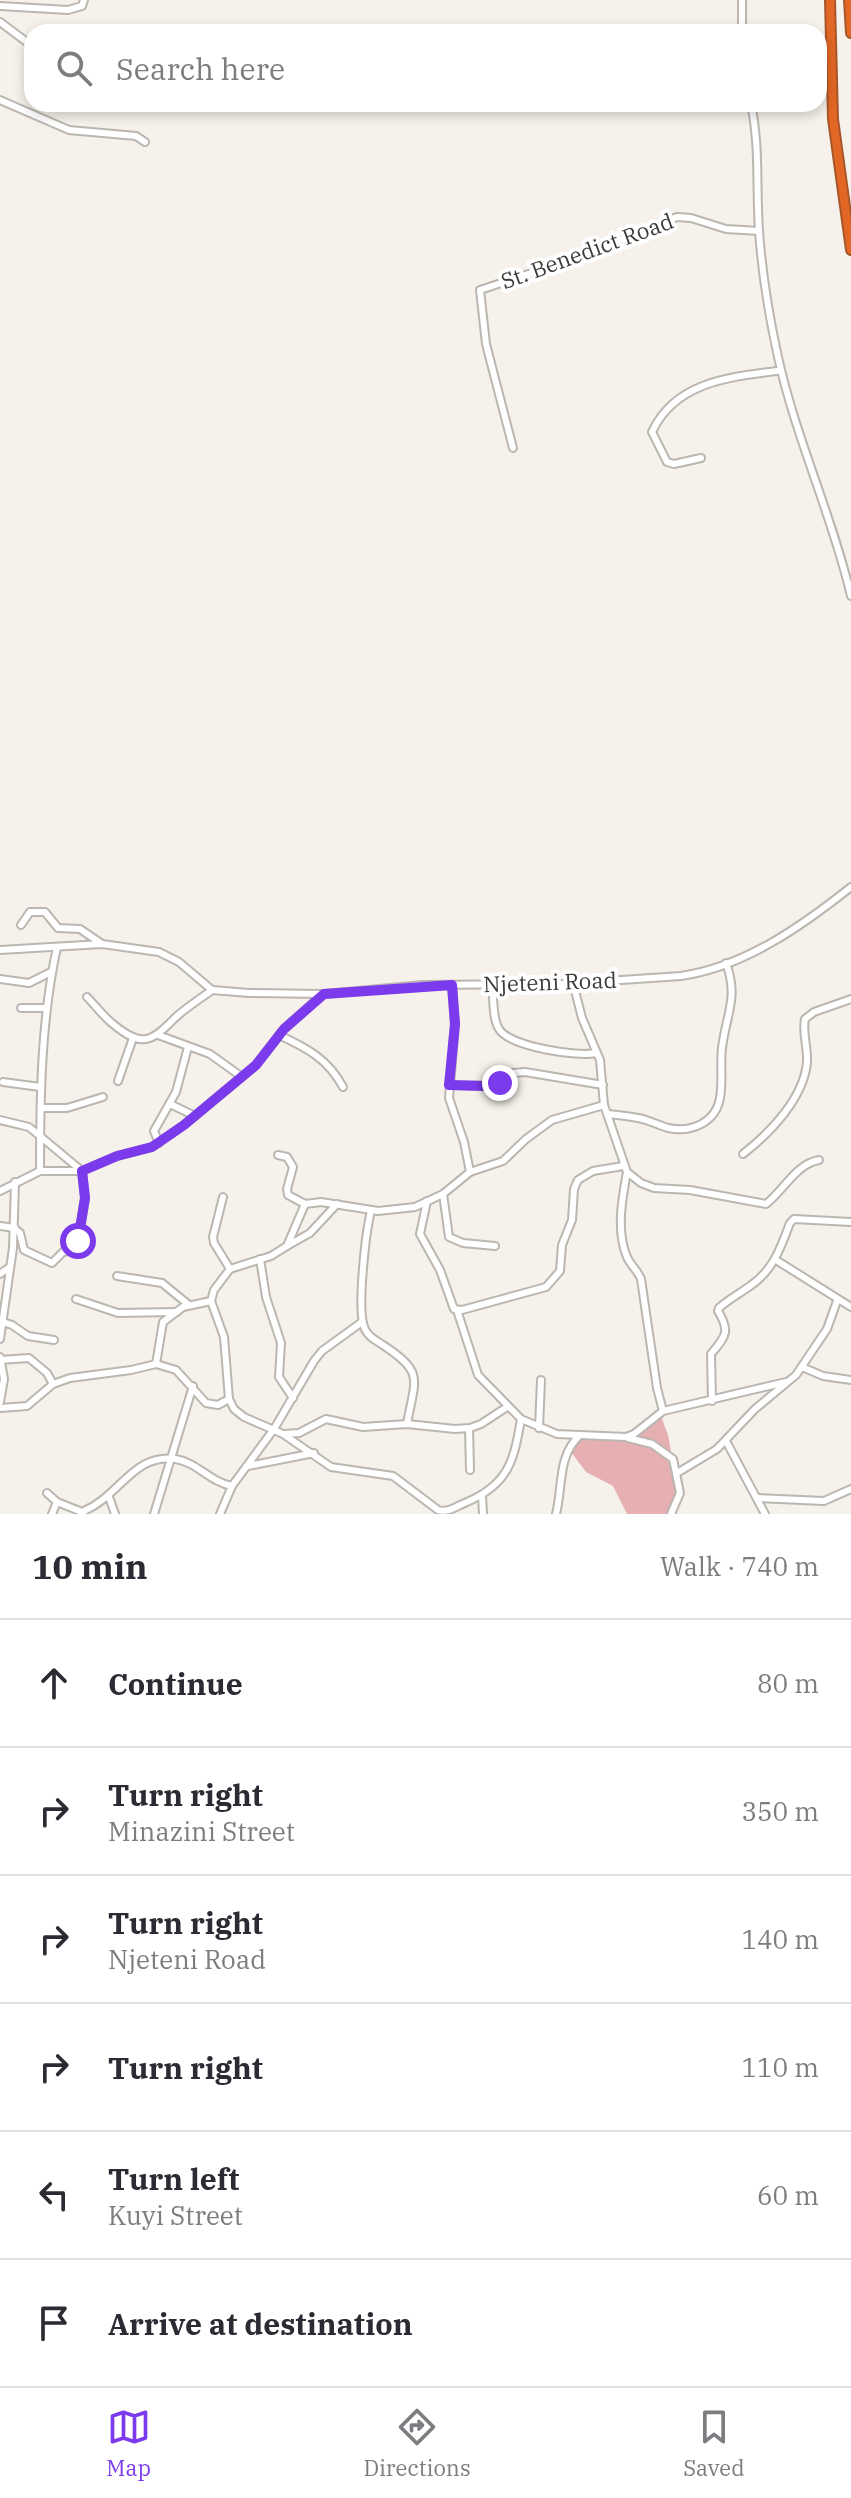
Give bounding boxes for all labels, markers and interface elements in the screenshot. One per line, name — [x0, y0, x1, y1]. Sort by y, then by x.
search box — [24, 24, 827, 112]
icon: search — [52, 46, 96, 90]
text: Search here — [116, 49, 285, 88]
street label: St. Benedict Road — [497, 206, 677, 295]
street label: Njeteni Road — [483, 965, 617, 998]
route end — [482, 1065, 518, 1101]
route start — [60, 1223, 96, 1259]
text: 10 min — [32, 1544, 148, 1588]
text: Walk · 740 m — [660, 1549, 819, 1583]
icon: ahead — [32, 1661, 76, 1705]
text: Continue — [108, 1664, 243, 1703]
text: 80 m — [757, 1666, 819, 1700]
text: Turn right — [108, 1775, 263, 1814]
icon: right — [32, 1789, 76, 1833]
text: 350 m — [741, 1794, 819, 1828]
text: Minazini Street — [108, 1814, 295, 1848]
text: Turn right — [108, 1903, 263, 1942]
icon: right — [32, 1917, 76, 1961]
text: 140 m — [741, 1922, 819, 1956]
text: Njeteni Road — [108, 1942, 266, 1976]
icon: right — [32, 2045, 76, 2089]
text: Turn right — [108, 2048, 263, 2087]
text: 110 m — [741, 2050, 819, 2084]
text: Turn left — [108, 2159, 240, 2198]
icon: left — [32, 2173, 76, 2217]
text: 60 m — [757, 2178, 819, 2212]
text: Kuyi Street — [108, 2198, 243, 2232]
icon: arrive — [32, 2301, 76, 2345]
text: Arrive at destination — [108, 2304, 413, 2343]
tab: Map — [106, 2405, 151, 2482]
tab: Directions — [363, 2405, 471, 2482]
tab: Saved — [683, 2405, 745, 2482]

